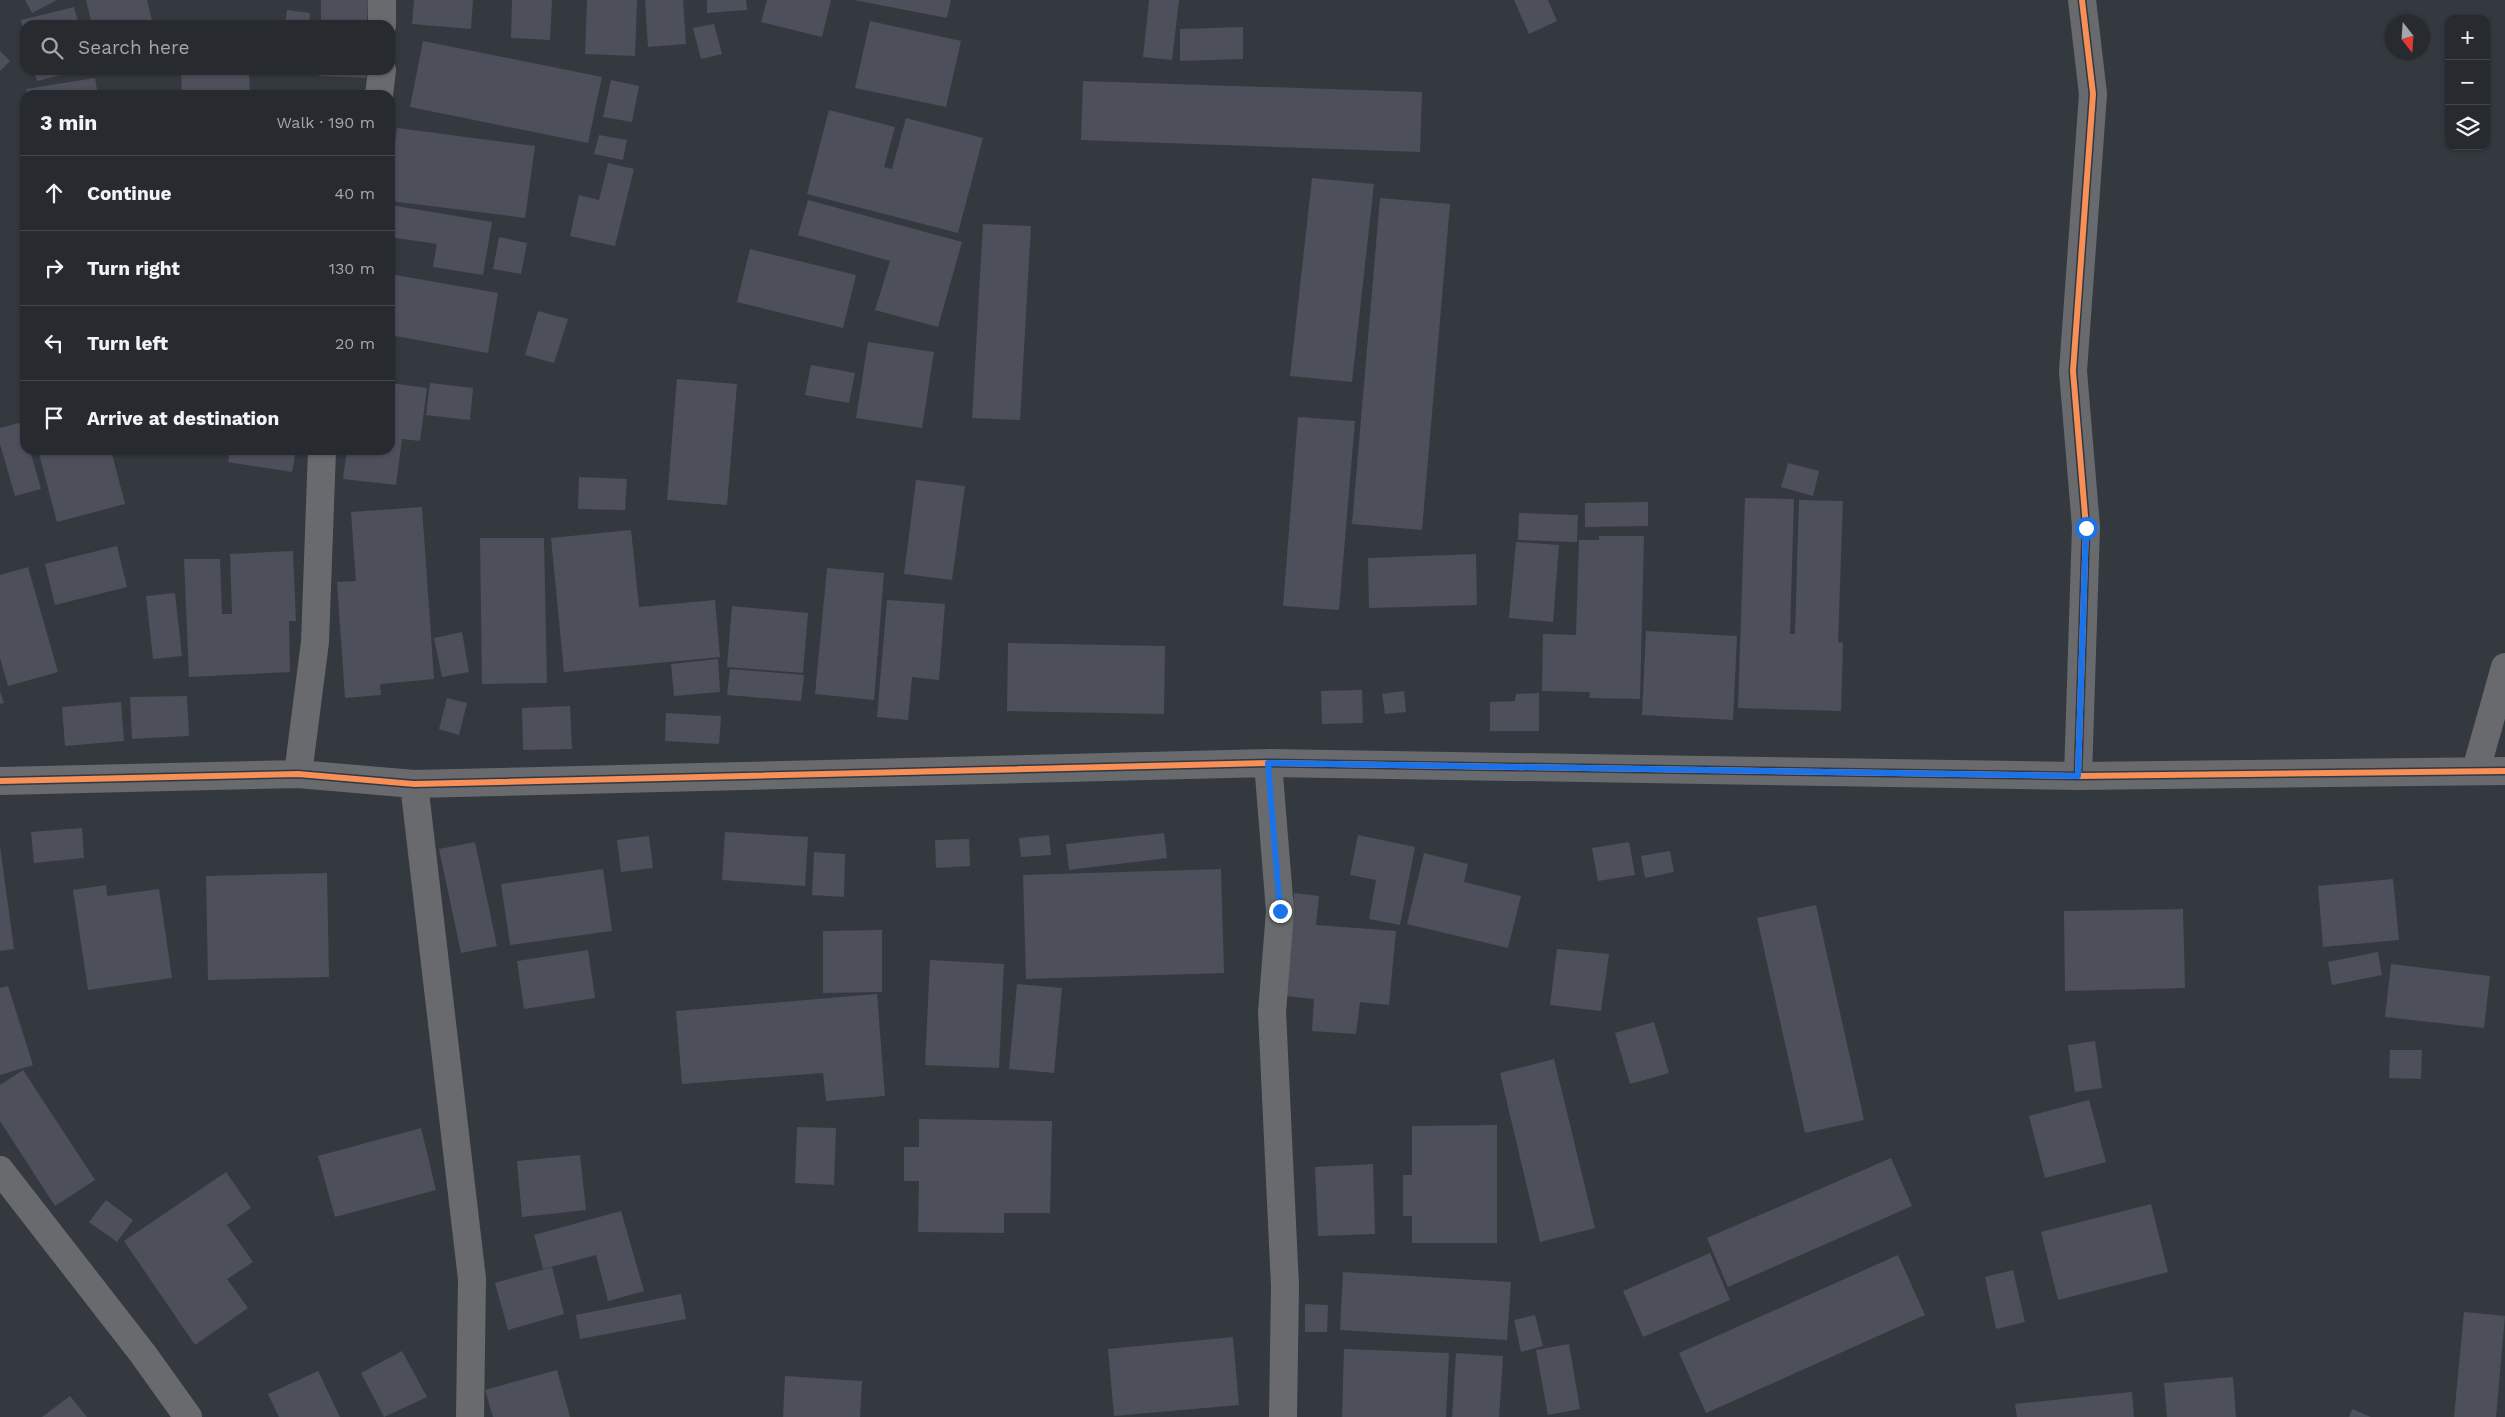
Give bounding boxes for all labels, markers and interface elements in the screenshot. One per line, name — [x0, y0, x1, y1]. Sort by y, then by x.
north arrow — [2385, 15, 2430, 60]
map controls — [2445, 15, 2490, 150]
button: + — [2445, 15, 2490, 60]
search box — [20, 20, 395, 75]
icon: search — [38, 34, 66, 62]
text: Search here — [78, 36, 189, 59]
button: − — [2445, 60, 2490, 105]
button: layers — [2445, 105, 2490, 150]
text: 3 min — [40, 110, 97, 135]
text: Walk · 190 m — [277, 113, 375, 132]
icon: ahead — [40, 179, 68, 207]
text: Continue — [87, 182, 171, 205]
text: 40 m — [335, 184, 375, 203]
icon: right — [40, 254, 68, 282]
text: Turn right — [87, 257, 180, 280]
text: 130 m — [329, 259, 375, 278]
icon: left — [40, 329, 68, 357]
text: Turn left — [87, 332, 168, 355]
text: 20 m — [335, 334, 375, 353]
icon: arrive — [40, 404, 68, 432]
text: Arrive at destination — [87, 407, 279, 430]
route start — [2075, 517, 2098, 540]
route end — [1269, 900, 1292, 923]

